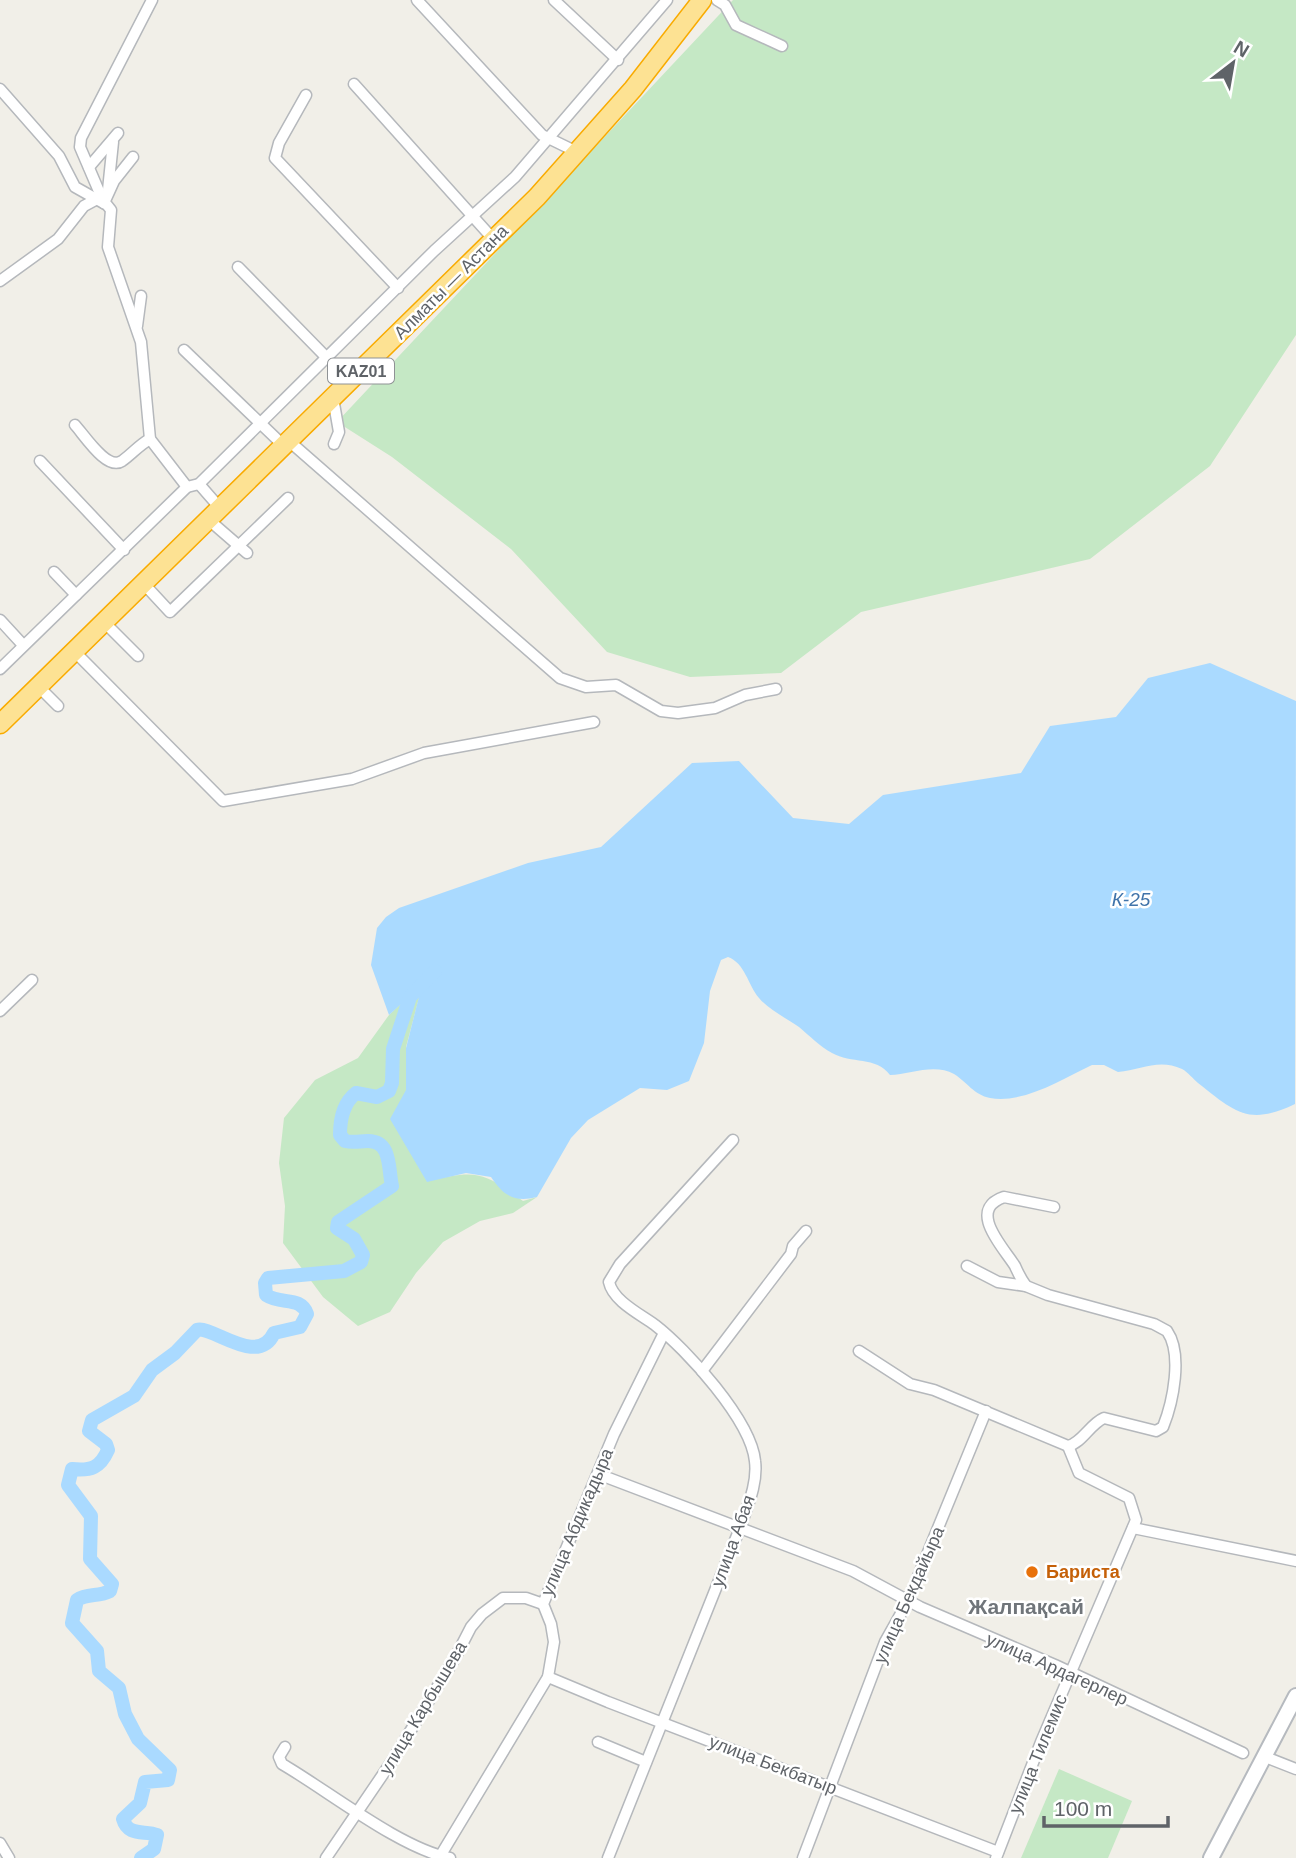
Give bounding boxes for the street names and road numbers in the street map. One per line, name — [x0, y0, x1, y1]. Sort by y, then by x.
street label: Алматы — Астана — [390, 220, 513, 343]
road number: KАZ01 — [328, 358, 394, 384]
street label: улица Абдикадыра — [537, 1444, 618, 1599]
street label: улица Абая — [707, 1492, 759, 1590]
street label: улица Бекдайыра — [870, 1523, 949, 1667]
street label: улица Ардагерлер — [983, 1629, 1131, 1709]
street label: улица Карбышева — [375, 1637, 471, 1778]
street label: улица Тилемис — [1005, 1692, 1071, 1816]
street label: улица Бекбатыр — [706, 1731, 840, 1799]

